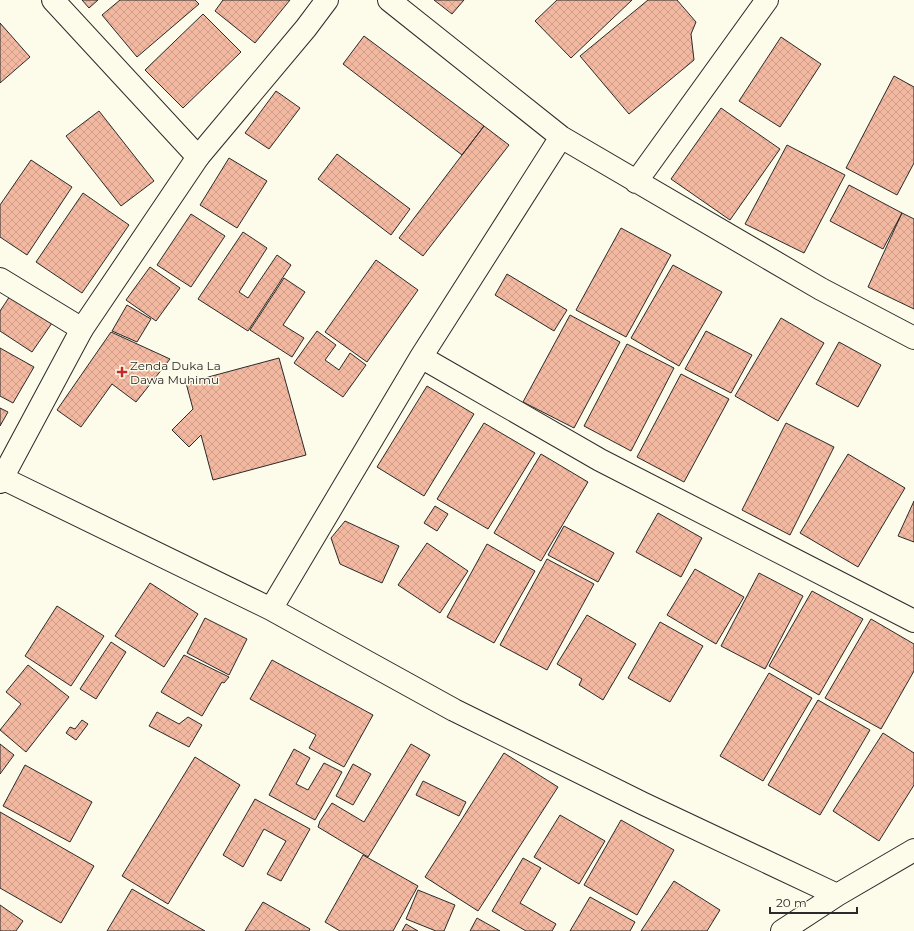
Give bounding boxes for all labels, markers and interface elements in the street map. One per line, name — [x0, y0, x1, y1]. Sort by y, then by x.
place label: Zenda Duka La Dawa Muhimu — [130, 358, 221, 387]
marker: Zenda Duka La Dawa Muhimu — [117, 367, 127, 377]
scale bar — [770, 889, 857, 915]
text: 20 m — [776, 895, 807, 910]

